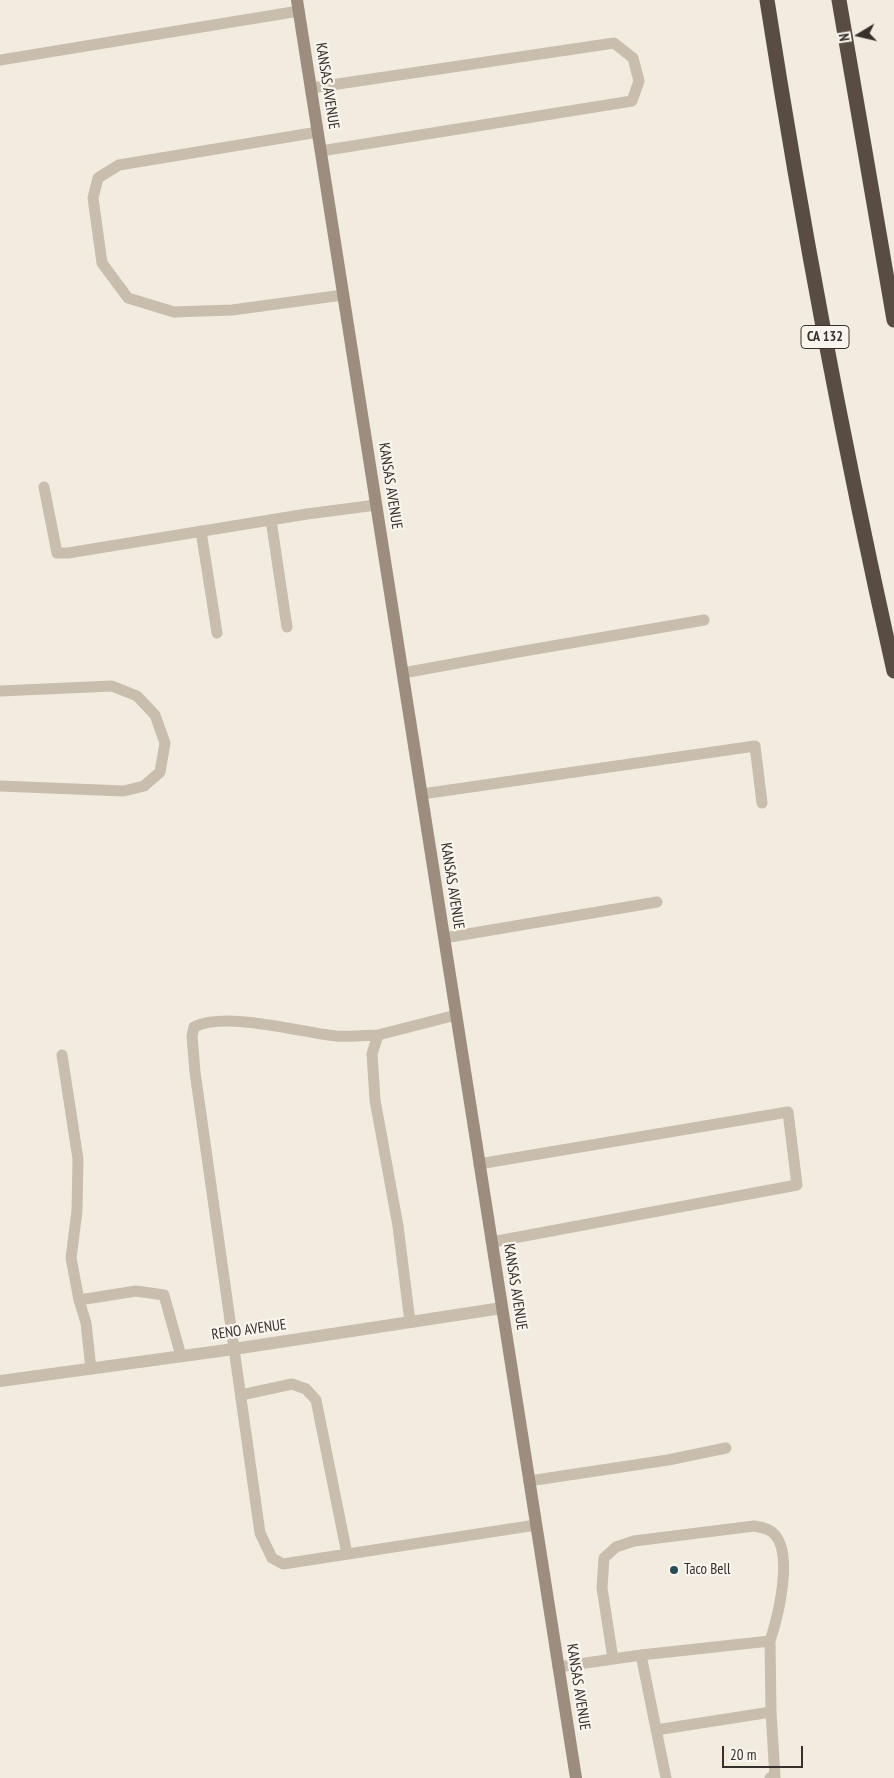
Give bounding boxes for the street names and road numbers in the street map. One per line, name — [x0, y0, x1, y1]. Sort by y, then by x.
street label: KANSAS AVENUE — [311, 41, 343, 131]
road number: CA 132 — [801, 326, 849, 348]
street label: KANSAS AVENUE — [374, 441, 406, 531]
street label: KANSAS AVENUE — [436, 841, 468, 931]
street label: KANSAS AVENUE — [499, 1242, 531, 1332]
street label: RENO AVENUE — [210, 1316, 288, 1344]
street label: KANSAS AVENUE — [562, 1642, 594, 1732]

